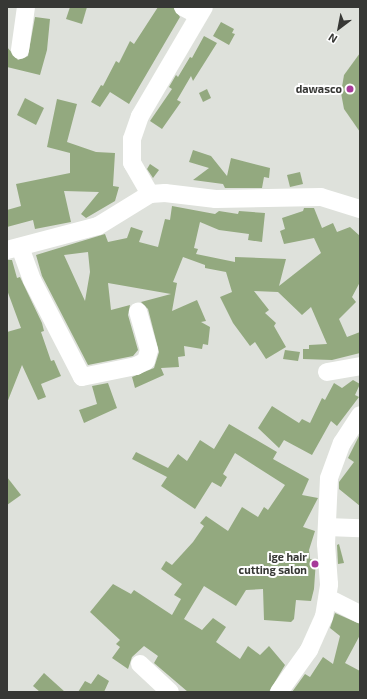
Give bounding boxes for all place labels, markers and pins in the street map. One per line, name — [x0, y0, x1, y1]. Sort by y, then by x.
place label: dawasco — [296, 82, 342, 96]
marker: dawasco — [345, 84, 355, 94]
place label: ige hair cutting salon — [239, 551, 307, 577]
marker: ige hair cutting salon — [310, 559, 320, 569]

